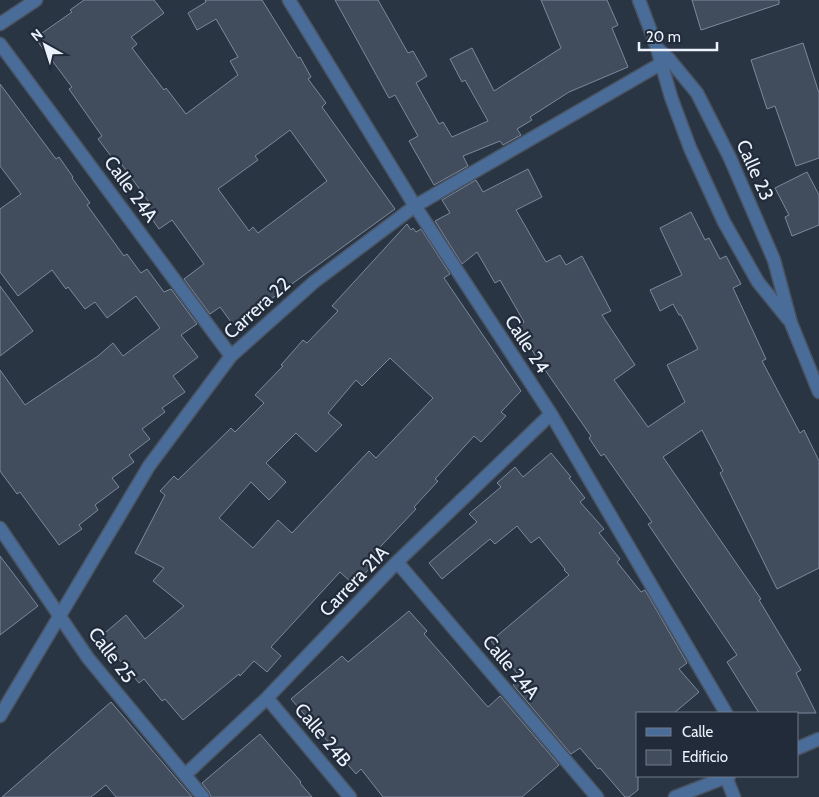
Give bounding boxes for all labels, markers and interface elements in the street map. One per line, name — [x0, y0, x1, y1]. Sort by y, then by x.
north arrow — [20, 20, 70, 70]
scale bar — [639, 20, 716, 52]
text: N — [27, 25, 46, 45]
text: 20 m — [646, 28, 681, 46]
street label: Calle 23 — [731, 136, 779, 204]
street label: Calle 24A — [99, 151, 163, 227]
street label: Carrera 22 — [219, 272, 295, 344]
street label: Calle 24 — [500, 311, 554, 377]
street label: Carrera 21A — [315, 541, 394, 621]
street label: Calle 25 — [84, 623, 140, 687]
street label: Calle 24A — [478, 630, 545, 704]
street label: Calle 24B — [290, 699, 356, 771]
legend — [636, 712, 799, 777]
text: Calle — [682, 723, 713, 741]
text: Edificio — [682, 748, 728, 766]

